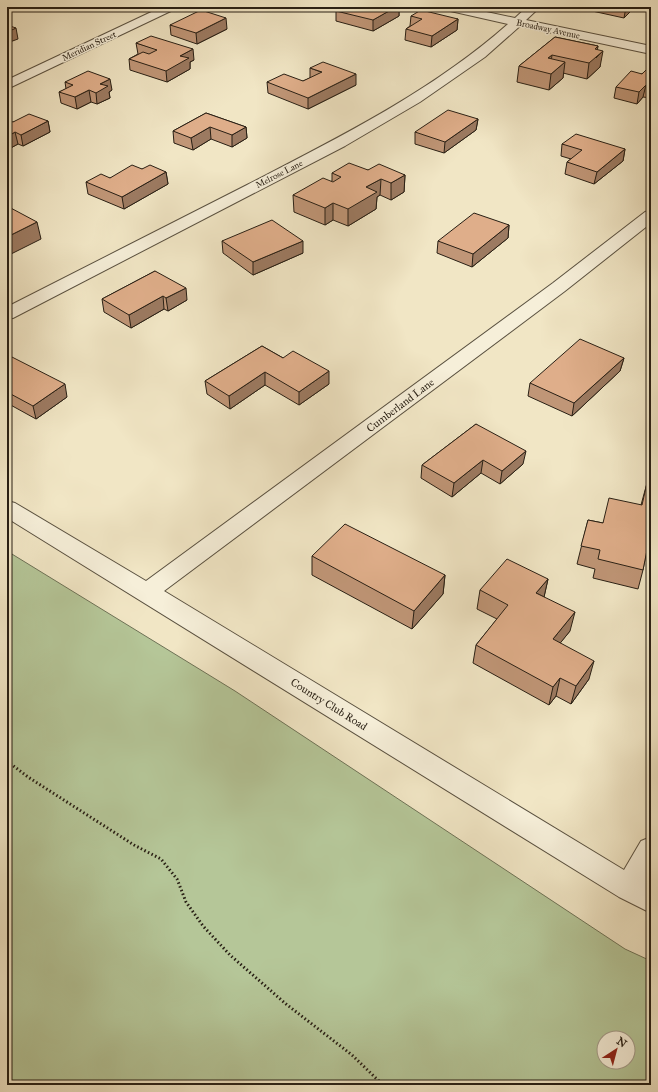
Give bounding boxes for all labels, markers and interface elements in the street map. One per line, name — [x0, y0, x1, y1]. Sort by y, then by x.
street label: Broadway Avenue — [515, 16, 581, 41]
street label: Meridian Street — [60, 28, 118, 63]
street label: Melrose Lane — [253, 157, 304, 190]
street label: Cumberland Lane — [364, 375, 437, 435]
street label: Country Club Road — [288, 676, 370, 733]
north arrow — [596, 1030, 636, 1070]
text: N — [614, 1034, 630, 1051]

